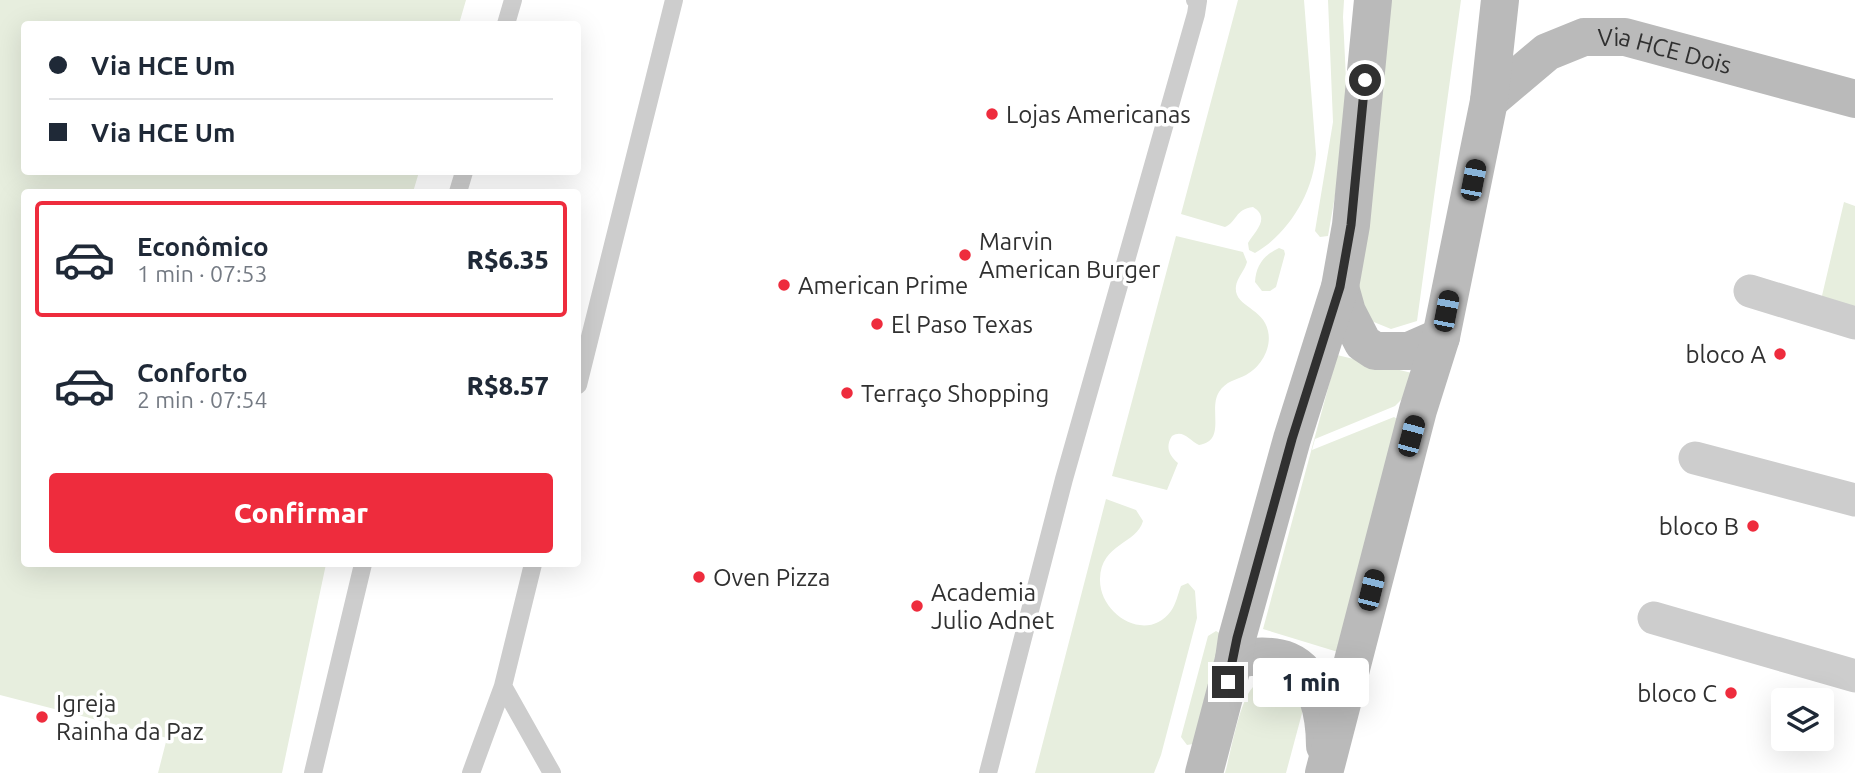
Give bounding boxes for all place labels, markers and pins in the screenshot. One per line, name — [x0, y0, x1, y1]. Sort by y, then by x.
place label: Lojas Americanas — [1006, 101, 1191, 128]
marker: Lojas Americanas — [984, 106, 1000, 122]
place label: Marvin American Burger — [979, 228, 1160, 283]
marker: Marvin American Burger — [957, 247, 973, 263]
place label: American Prime — [798, 272, 968, 299]
marker: American Prime — [776, 277, 792, 293]
place label: El Paso Texas — [891, 311, 1033, 338]
marker: El Paso Texas — [869, 316, 885, 332]
place label: bloco A — [1685, 341, 1766, 368]
marker: bloco A — [1772, 346, 1788, 362]
place label: Terraço Shopping — [861, 380, 1049, 407]
marker: Terraço Shopping — [839, 385, 855, 401]
place label: bloco B — [1659, 513, 1739, 540]
marker: bloco B — [1745, 518, 1761, 534]
place label: Oven Pizza — [713, 564, 830, 591]
marker: Oven Pizza — [691, 569, 707, 585]
place label: Academia Julio Adnet — [931, 579, 1055, 634]
marker: Academia Julio Adnet — [909, 598, 925, 614]
place label: bloco C — [1637, 680, 1717, 707]
marker: bloco C — [1723, 685, 1739, 701]
place label: Igreja Rainha da Paz — [56, 690, 204, 745]
marker: Igreja Rainha da Paz — [34, 709, 50, 725]

